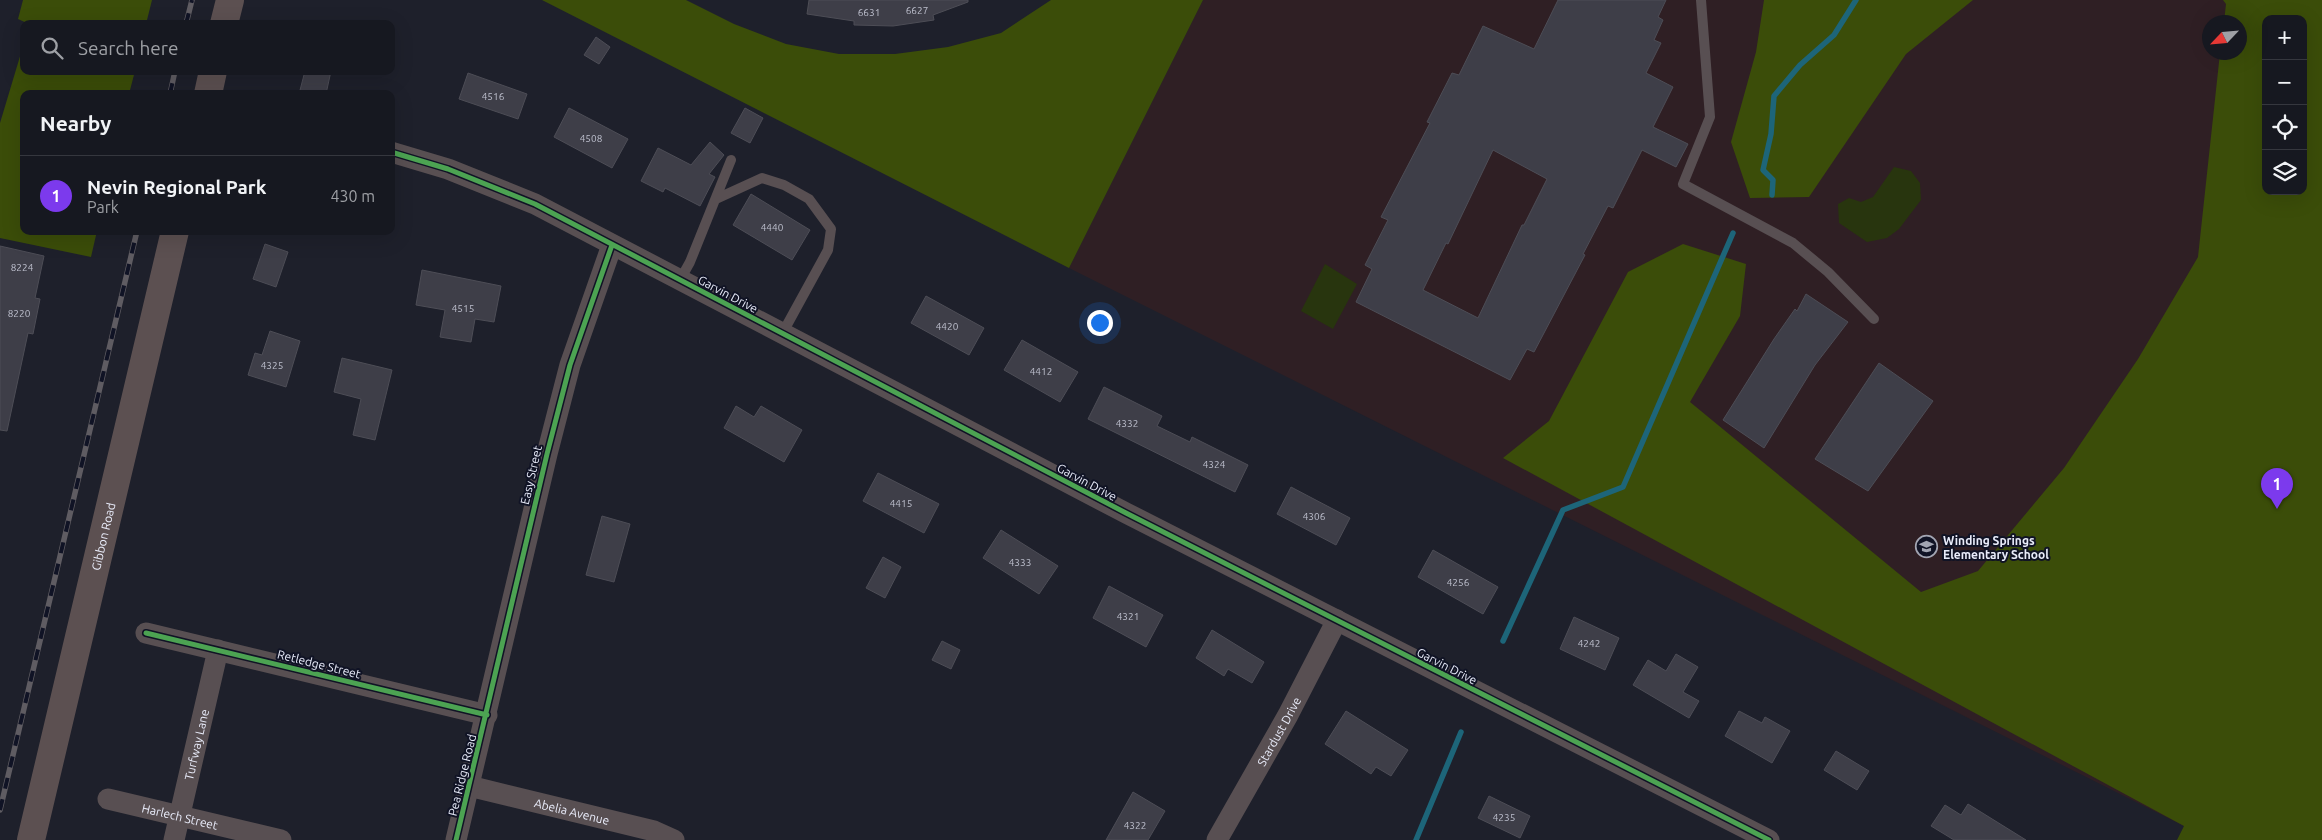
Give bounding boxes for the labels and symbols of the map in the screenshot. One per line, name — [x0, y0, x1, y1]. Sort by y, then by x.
house number: 6627 — [906, 5, 928, 16]
house number: 6631 — [858, 7, 880, 18]
north arrow — [2202, 15, 2247, 60]
house number: 4516 — [482, 91, 505, 102]
house number: 4508 — [580, 133, 603, 144]
house number: 4440 — [761, 222, 784, 233]
house number: 8224 — [11, 262, 34, 273]
street label: Garvin Drive — [696, 273, 760, 315]
house number: 4515 — [452, 303, 474, 314]
house number: 8220 — [8, 308, 31, 319]
your location — [1087, 310, 1113, 336]
house number: 4420 — [936, 321, 959, 332]
house number: 4325 — [261, 360, 283, 371]
house number: 4412 — [1030, 366, 1052, 377]
house number: 4332 — [1116, 418, 1138, 429]
street label: Easy Street — [518, 444, 544, 506]
house number: 4324 — [1203, 459, 1226, 470]
street label: Garvin Drive — [1055, 461, 1119, 503]
pin: 1 — [2261, 468, 2293, 509]
house number: 4415 — [890, 498, 912, 509]
street label: Gibbon Road — [88, 501, 117, 572]
house number: 4306 — [1303, 511, 1326, 522]
place label: Winding Springs Elementary School — [1943, 534, 2049, 561]
school or university icon: Winding Springs Elementary School — [1915, 535, 1939, 559]
house number: 4333 — [1009, 557, 1031, 568]
house number: 4256 — [1447, 577, 1470, 588]
house number: 4321 — [1117, 611, 1139, 622]
house number: 4242 — [1578, 638, 1600, 649]
street label: Garvin Drive — [1415, 645, 1479, 687]
street label: Retledge Street — [276, 647, 362, 681]
street label: Stardust Drive — [1254, 695, 1303, 768]
street label: Turfway Lane — [182, 708, 211, 781]
street label: Pea Ridge Road — [446, 733, 478, 817]
street label: Abelia Avenue — [533, 796, 611, 826]
street label: Harlech Street — [141, 801, 220, 831]
house number: 4235 — [1493, 812, 1515, 823]
house number: 4322 — [1124, 820, 1146, 831]

